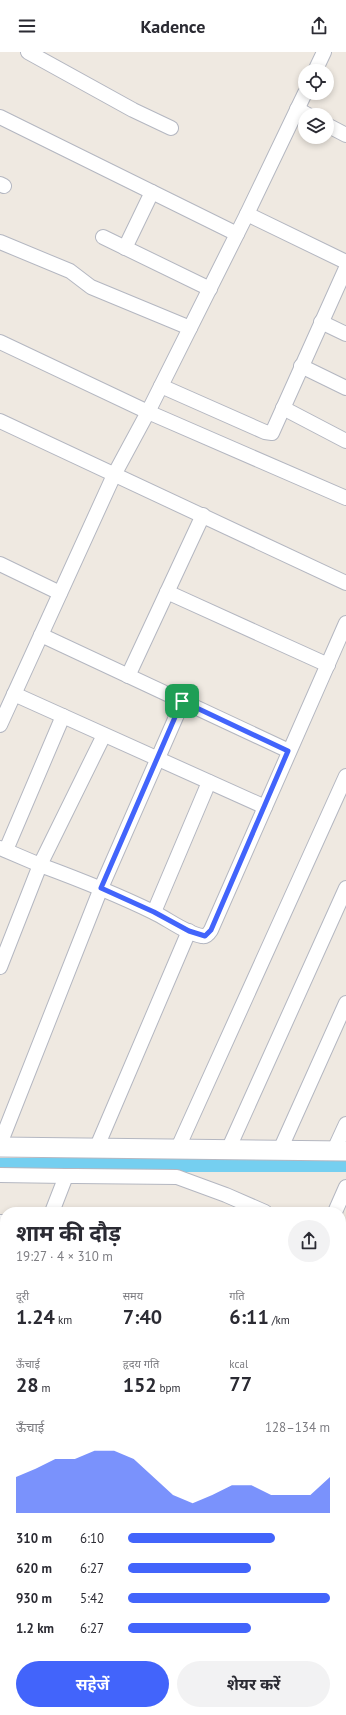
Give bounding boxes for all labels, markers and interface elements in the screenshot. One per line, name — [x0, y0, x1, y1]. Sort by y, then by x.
icon: menu — [16, 15, 38, 37]
text: Kadence — [140, 15, 206, 38]
icon: share — [308, 15, 330, 37]
map controls — [298, 64, 334, 144]
button: locate — [298, 64, 334, 100]
button: layers — [298, 108, 334, 144]
pin — [165, 684, 199, 718]
icon: arrive — [171, 690, 193, 712]
text: शाम की दौड़ — [16, 1219, 121, 1247]
button: share — [288, 1220, 330, 1262]
text: 19:27 · 4 × 310 m — [16, 1248, 113, 1265]
text: दूरी — [16, 1289, 29, 1303]
text: समय — [123, 1289, 143, 1303]
text: गति — [229, 1289, 245, 1303]
text: 1.24 — [16, 1304, 55, 1330]
text: 7:40 — [123, 1304, 162, 1330]
text: 6:11 — [229, 1304, 269, 1330]
text: km — [55, 1313, 72, 1327]
text: /km — [269, 1313, 290, 1327]
text: ऊँचाई — [16, 1357, 40, 1371]
text: हृदय गति — [123, 1357, 159, 1371]
text: kcal — [229, 1357, 248, 1371]
text: 77 — [229, 1371, 252, 1397]
text: 28 — [16, 1372, 39, 1398]
text: 152 — [123, 1372, 157, 1398]
text: m — [39, 1381, 51, 1395]
text: bpm — [157, 1381, 180, 1395]
text: ऊँचाई — [16, 1419, 44, 1436]
text: 128–134 m — [265, 1419, 330, 1436]
text: 310 m — [16, 1530, 52, 1547]
text: 6:10 — [80, 1530, 104, 1547]
text: 620 m — [16, 1560, 52, 1577]
text: 6:27 — [80, 1560, 104, 1577]
text: 930 m — [16, 1590, 52, 1607]
text: 5:42 — [80, 1590, 104, 1607]
text: 1.2 km — [16, 1620, 54, 1637]
text: 6:27 — [80, 1620, 104, 1637]
button: सहेजें — [16, 1661, 169, 1707]
button: शेयर करें — [177, 1661, 330, 1707]

